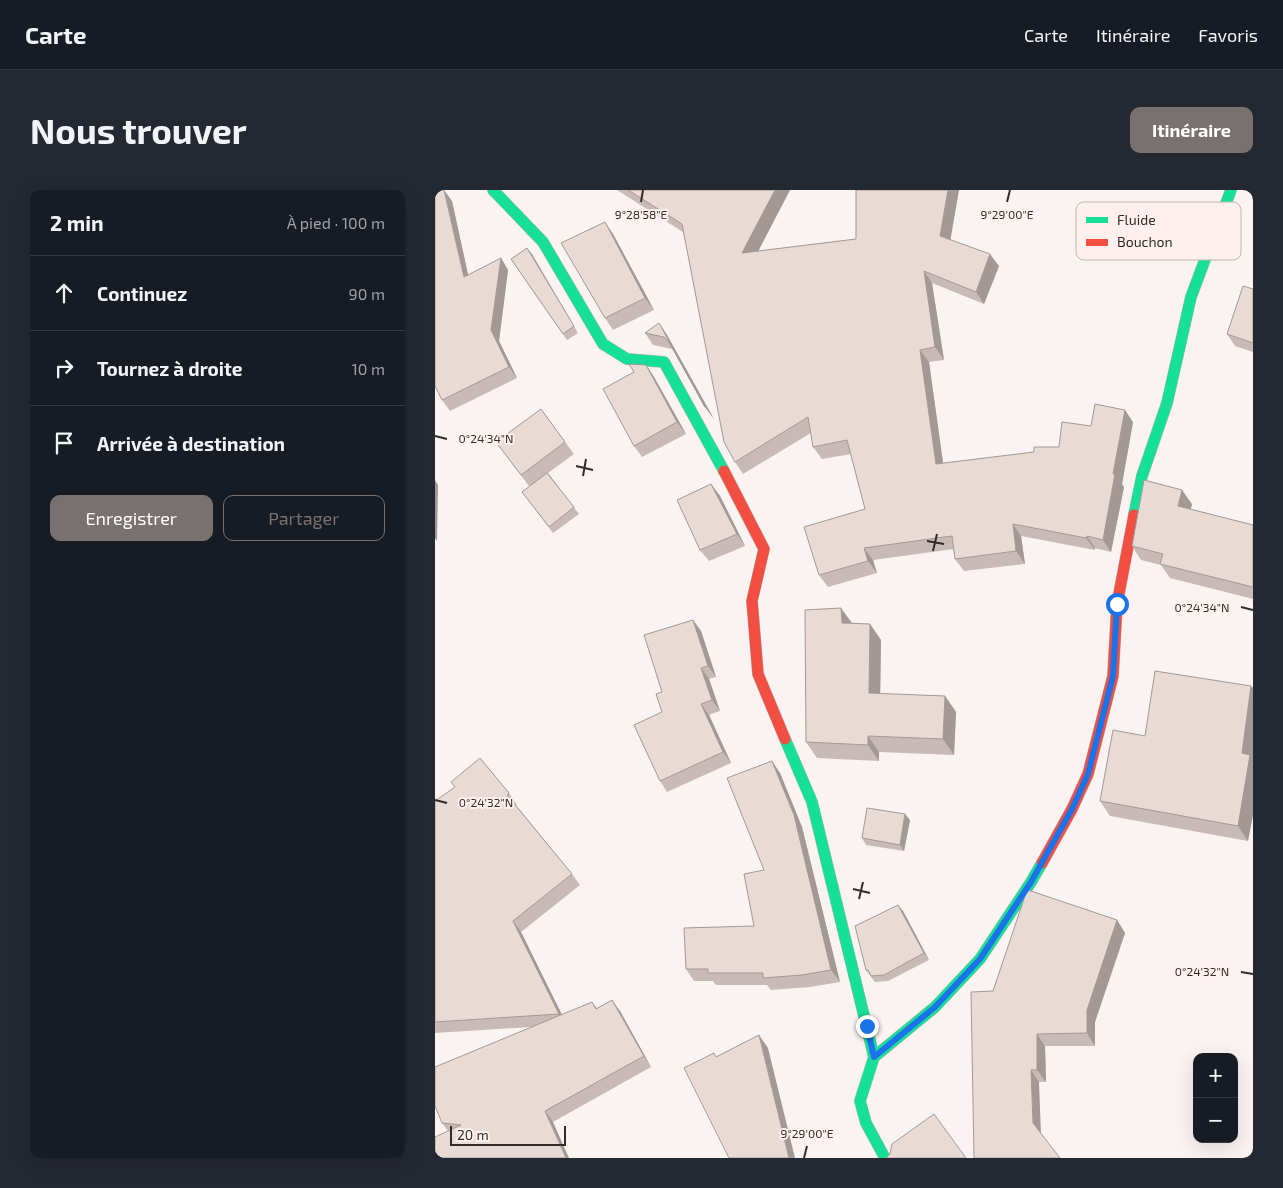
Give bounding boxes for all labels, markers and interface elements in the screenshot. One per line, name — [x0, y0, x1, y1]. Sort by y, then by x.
text: Carte — [25, 20, 86, 49]
text: Carte — [1024, 24, 1068, 46]
text: Itinéraire — [1096, 24, 1170, 46]
text: Favoris — [1198, 24, 1258, 46]
button: Itinéraire — [1130, 107, 1253, 153]
text: Nous trouver — [30, 109, 247, 151]
legend — [1076, 202, 1241, 260]
text: 9°28'58"E — [615, 207, 667, 221]
text: 9°29'00"E — [981, 207, 1034, 221]
text: 2 min — [50, 210, 104, 235]
text: Fluide — [1117, 211, 1156, 228]
text: À pied · 100 m — [287, 213, 385, 232]
text: Bouchon — [1117, 233, 1173, 250]
icon: ahead — [50, 279, 78, 307]
text: Continuez — [97, 282, 187, 305]
text: 90 m — [349, 284, 385, 303]
icon: right — [50, 354, 78, 382]
text: Tournez à droite — [97, 357, 243, 380]
text: 10 m — [351, 359, 385, 378]
icon: arrive — [50, 429, 78, 457]
text: 0°24'34"N — [459, 431, 513, 445]
text: Arrivée à destination — [97, 432, 285, 455]
button: Enregistrer — [50, 495, 213, 541]
button: Partager — [223, 495, 385, 541]
route start — [1106, 593, 1129, 616]
text: 0°24'34"N — [1175, 600, 1229, 614]
text: 0°24'32"N — [459, 795, 513, 809]
text: 0°24'32"N — [1175, 964, 1229, 978]
route end — [856, 1015, 879, 1038]
map controls — [1193, 1053, 1238, 1143]
button: + — [1193, 1053, 1238, 1098]
button: − — [1193, 1098, 1238, 1143]
scale bar — [450, 1123, 566, 1146]
text: 20 m — [457, 1126, 489, 1143]
text: 9°29'00"E — [781, 1126, 834, 1140]

